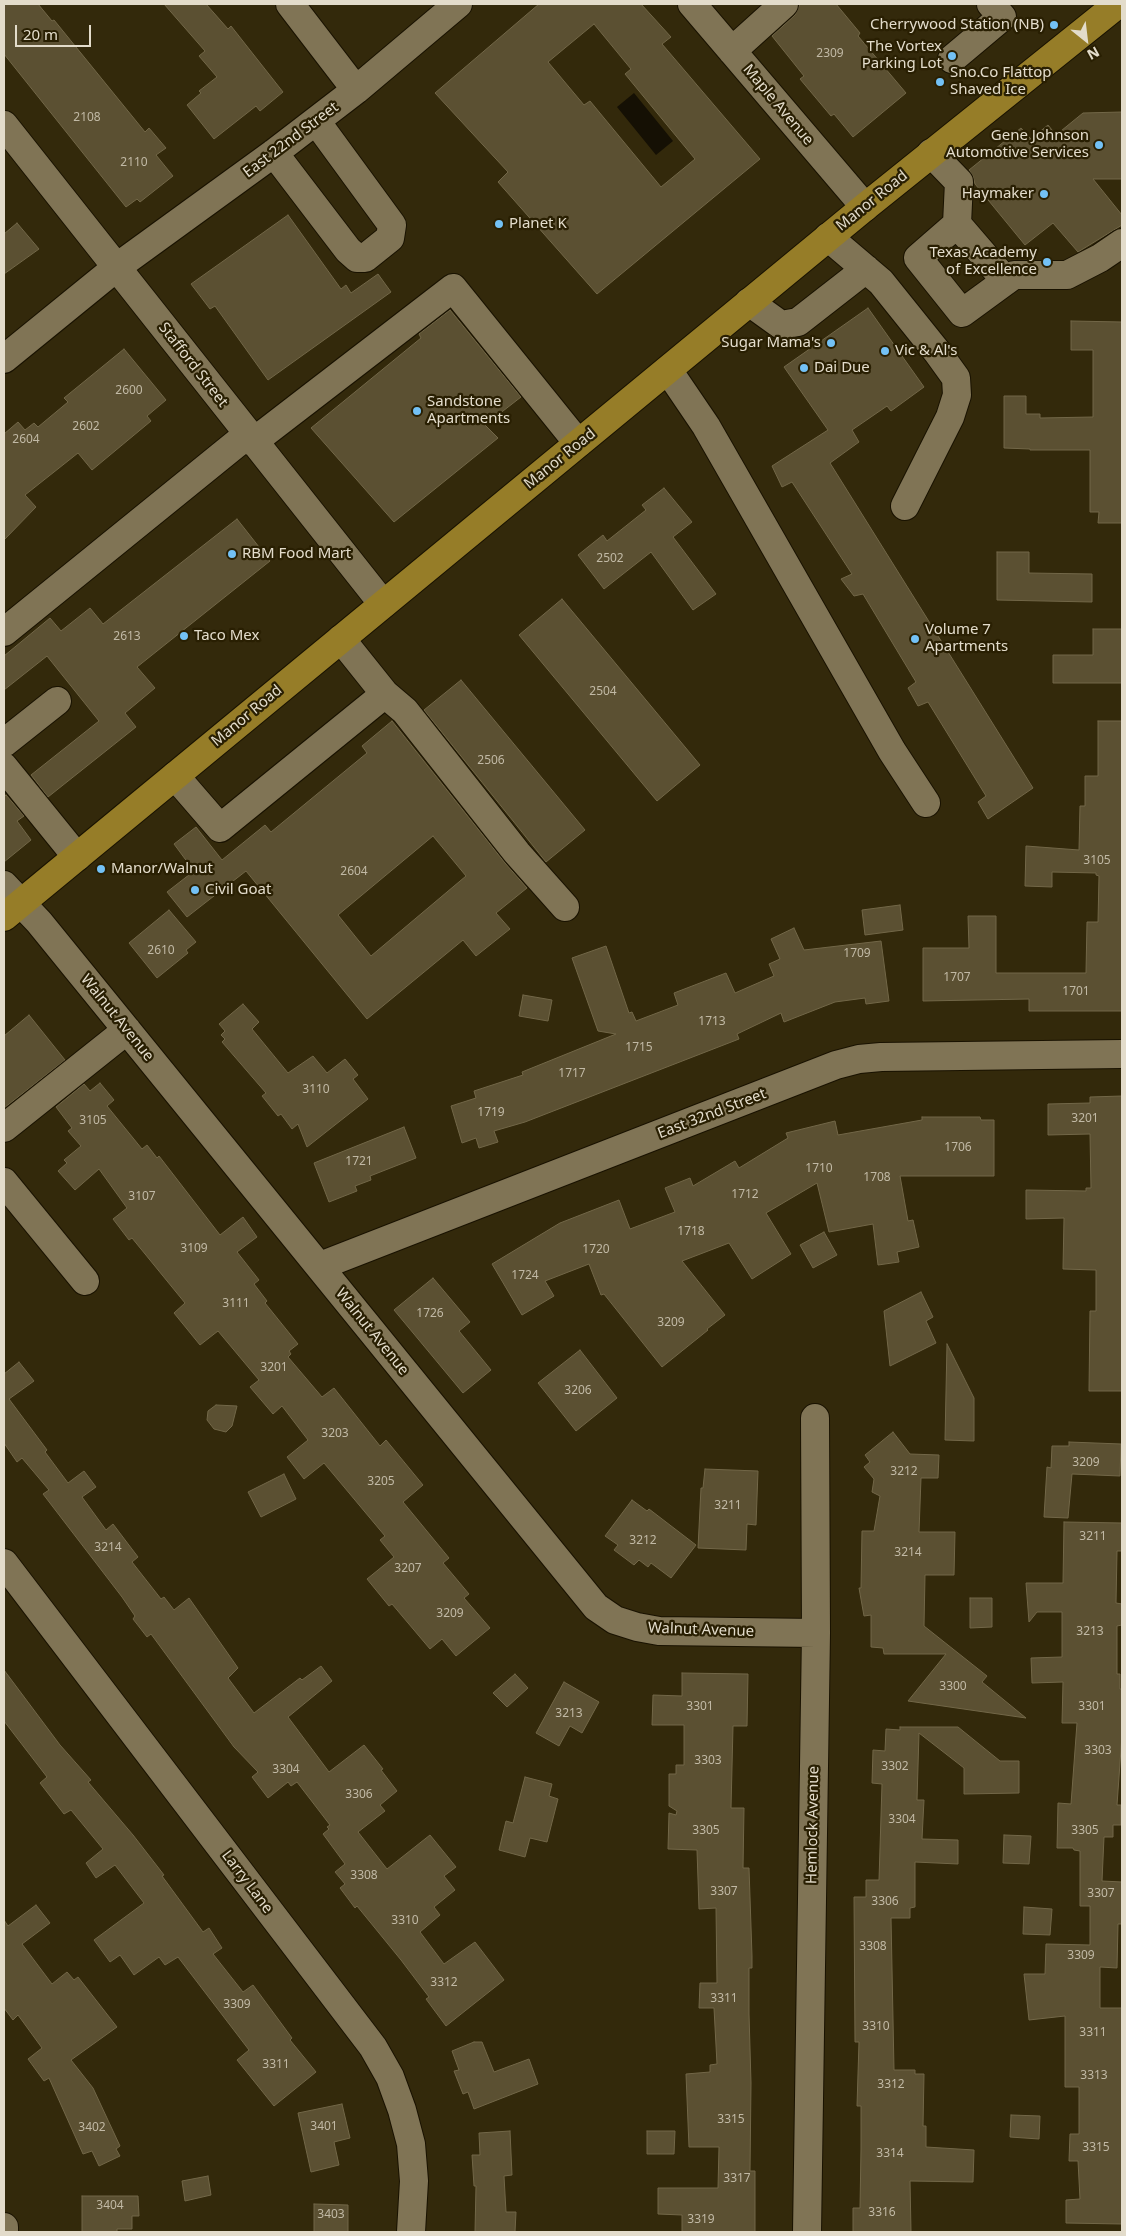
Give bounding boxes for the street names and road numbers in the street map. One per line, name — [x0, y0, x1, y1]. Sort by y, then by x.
street label: Maple Avenue — [739, 61, 817, 149]
street label: East 22nd Street — [240, 98, 342, 182]
street label: Manor Road — [833, 167, 911, 235]
street label: Stafford Street — [154, 319, 232, 411]
street label: Manor Road — [521, 425, 599, 493]
street label: Manor Road — [208, 681, 286, 751]
street label: Walnut Avenue — [77, 971, 157, 1065]
street label: East 32nd Street — [655, 1085, 769, 1143]
street label: Walnut Avenue — [332, 1285, 412, 1379]
street label: Walnut Avenue — [647, 1619, 755, 1641]
street label: Hemlock Avenue — [803, 1766, 823, 1884]
street label: Larry Lane — [217, 1847, 277, 1917]

